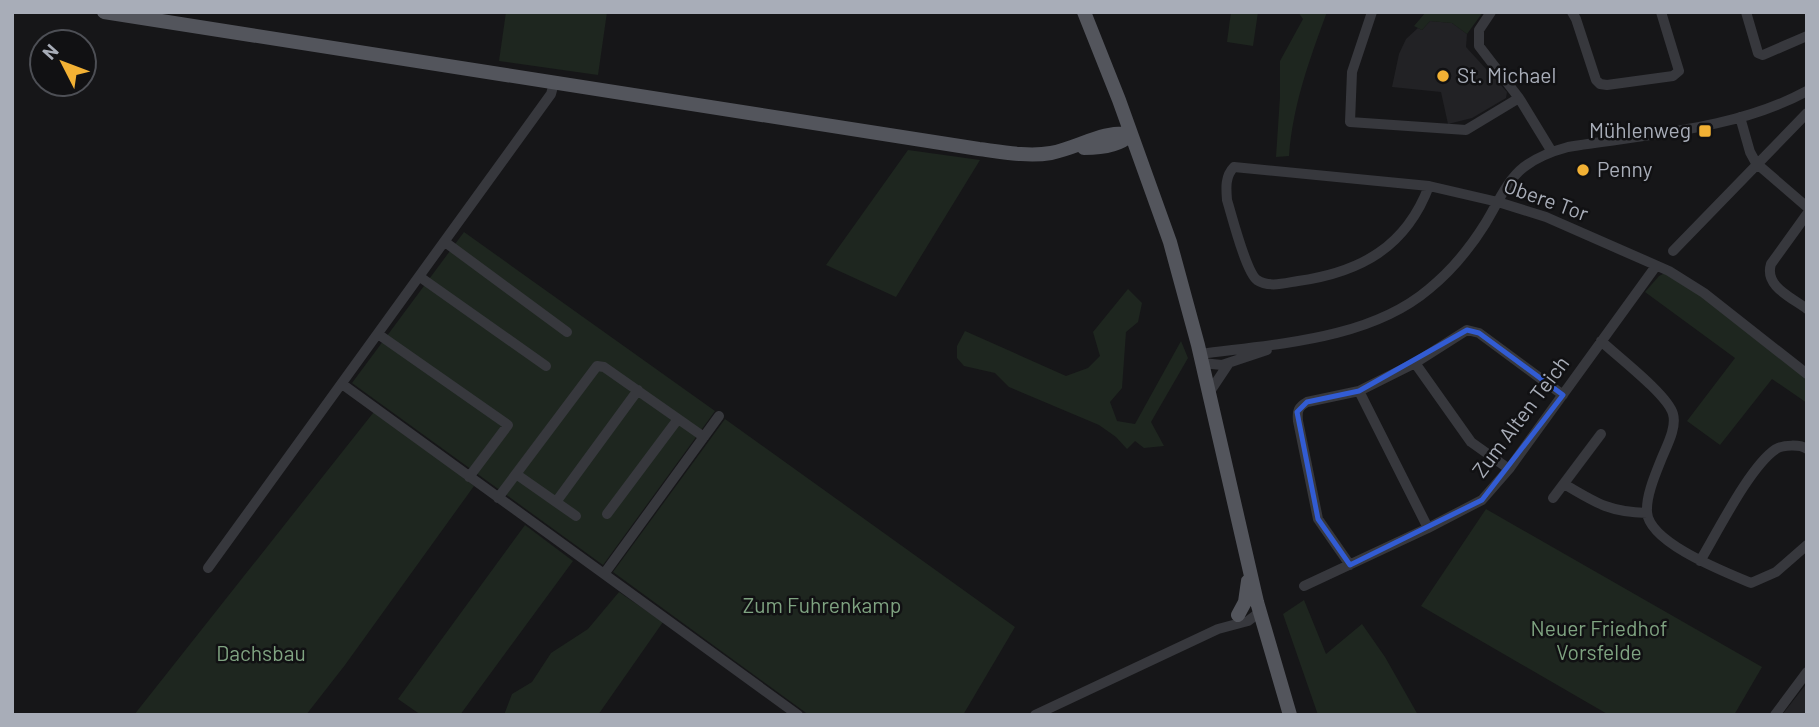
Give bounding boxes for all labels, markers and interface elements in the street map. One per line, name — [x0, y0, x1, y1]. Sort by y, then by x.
north arrow — [28, 28, 98, 98]
text: N — [37, 39, 63, 64]
place label: St. Michael — [1457, 62, 1556, 87]
marker: St. Michael — [1435, 68, 1451, 84]
place label: Mühlenweg — [1589, 117, 1691, 142]
marker: Mühlenweg — [1697, 123, 1713, 139]
place label: Penny — [1597, 156, 1653, 181]
marker: Penny — [1575, 162, 1591, 178]
street label: Obere Tor — [1501, 172, 1593, 226]
street label: Zum Alten Teich — [1466, 351, 1573, 482]
park label: Zum Fuhrenkamp — [743, 592, 901, 617]
park label: Neuer Friedhof Vorsfelde — [1531, 615, 1667, 664]
park label: Dachsbau — [216, 640, 306, 665]

